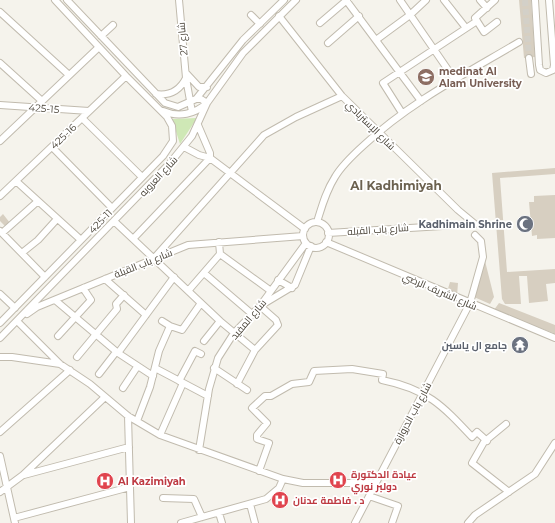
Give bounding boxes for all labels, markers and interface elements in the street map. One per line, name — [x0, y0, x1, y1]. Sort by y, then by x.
street label: شارع 27 — [175, 22, 190, 56]
place label: medinat Al Alam University — [438, 65, 523, 90]
school or university icon: medinat Al Alam University — [416, 67, 436, 87]
street label: شارع الإستربادي — [342, 98, 398, 154]
street label: 425-15 — [28, 101, 60, 116]
street label: 425-16 — [48, 121, 79, 152]
street label: شارع العروبه — [136, 153, 180, 199]
district label: Al Kadhimiyah — [349, 178, 442, 193]
street label: 425-11 — [86, 206, 115, 236]
mosque icon: Kadhimain Shrine — [515, 214, 535, 234]
place label: Kadhimain Shrine — [418, 218, 512, 231]
street label: شارع باب القبله — [347, 221, 409, 238]
street label: شارع باب القبلة — [112, 246, 174, 281]
street label: شارع الشريف الرضي — [400, 270, 479, 314]
street label: شارع المفيد — [228, 296, 269, 342]
temple icon: جامع ال ياسين — [510, 335, 530, 355]
place label: جامع ال ياسين — [442, 339, 507, 353]
street label: شارع باب الدروازة — [391, 380, 434, 446]
place label: عيادة الدكتورة دولبر نوري — [351, 468, 417, 495]
hospital icon: عيادة الدكتورة دولبر نوري — [328, 470, 348, 490]
hospital icon: Al Kazimiyah — [95, 471, 115, 491]
place label: Al Kazimiyah — [117, 475, 186, 488]
hospital icon: د . فاطمة عدنان — [270, 490, 290, 510]
place label: د . فاطمة عدنان — [293, 494, 365, 507]

